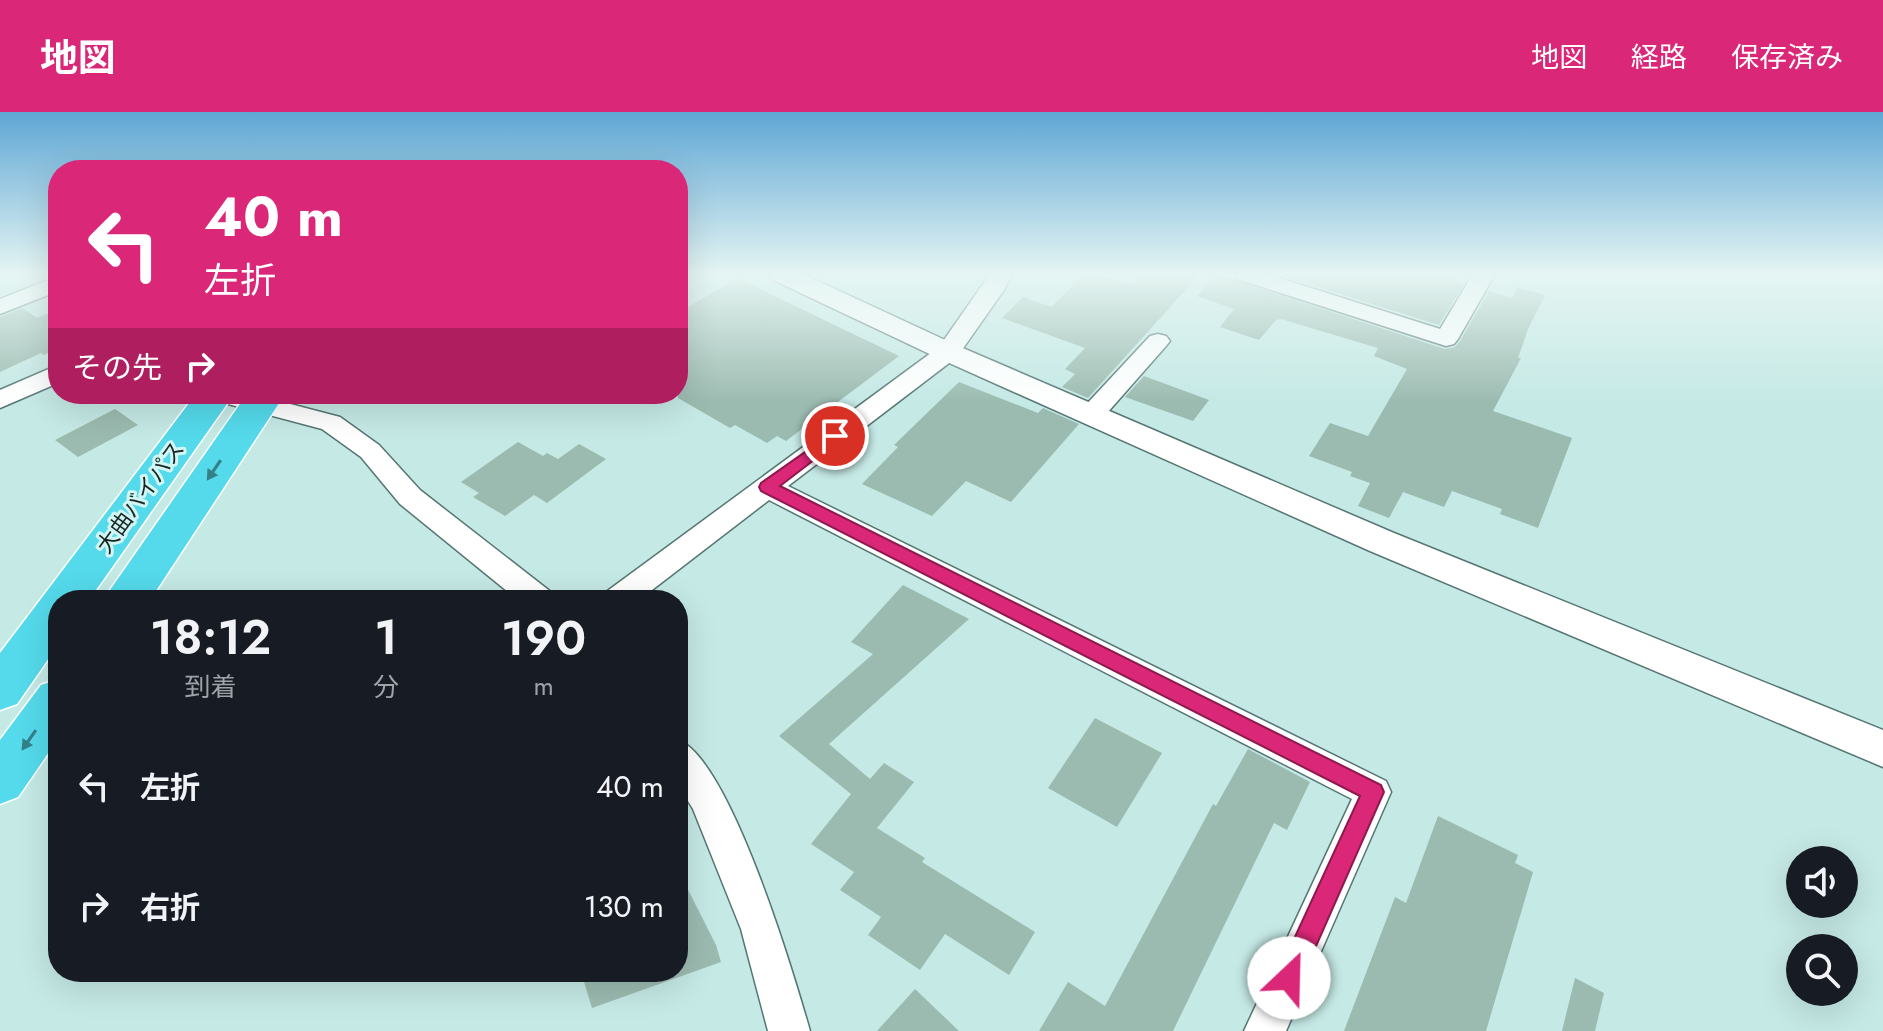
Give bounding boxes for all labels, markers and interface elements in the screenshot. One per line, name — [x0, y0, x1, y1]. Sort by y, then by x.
text: 地図 — [40, 30, 116, 85]
text: 地図 — [1531, 37, 1587, 78]
text: 経路 — [1631, 37, 1687, 78]
text: 保存済み — [1731, 37, 1843, 78]
text: 40 m — [204, 176, 343, 257]
icon: left — [72, 192, 176, 296]
text: 左折 — [204, 254, 276, 306]
icon: right — [178, 344, 222, 388]
text: その先 — [72, 346, 162, 389]
pin — [801, 402, 869, 470]
icon: arrive — [813, 414, 857, 458]
street label: 大曲バイパス — [88, 434, 192, 560]
one-way arrow — [207, 460, 222, 481]
text: 18:12 — [150, 603, 271, 672]
text: 1 — [374, 603, 398, 672]
text: 190 — [501, 604, 586, 673]
text: m — [533, 667, 554, 705]
text: 到着 — [185, 668, 237, 706]
text: 分 — [373, 668, 399, 706]
one-way arrow — [22, 730, 37, 751]
icon: left — [72, 764, 116, 808]
text: 40 m — [596, 765, 664, 808]
text: 左折 — [140, 766, 200, 809]
map controls — [1786, 846, 1858, 1006]
button: sound — [1786, 846, 1858, 918]
icon: right — [72, 884, 116, 928]
text: 130 m — [584, 885, 664, 928]
text: 右折 — [140, 886, 200, 929]
button: search — [1786, 934, 1858, 1006]
position arrow — [1247, 936, 1331, 1020]

